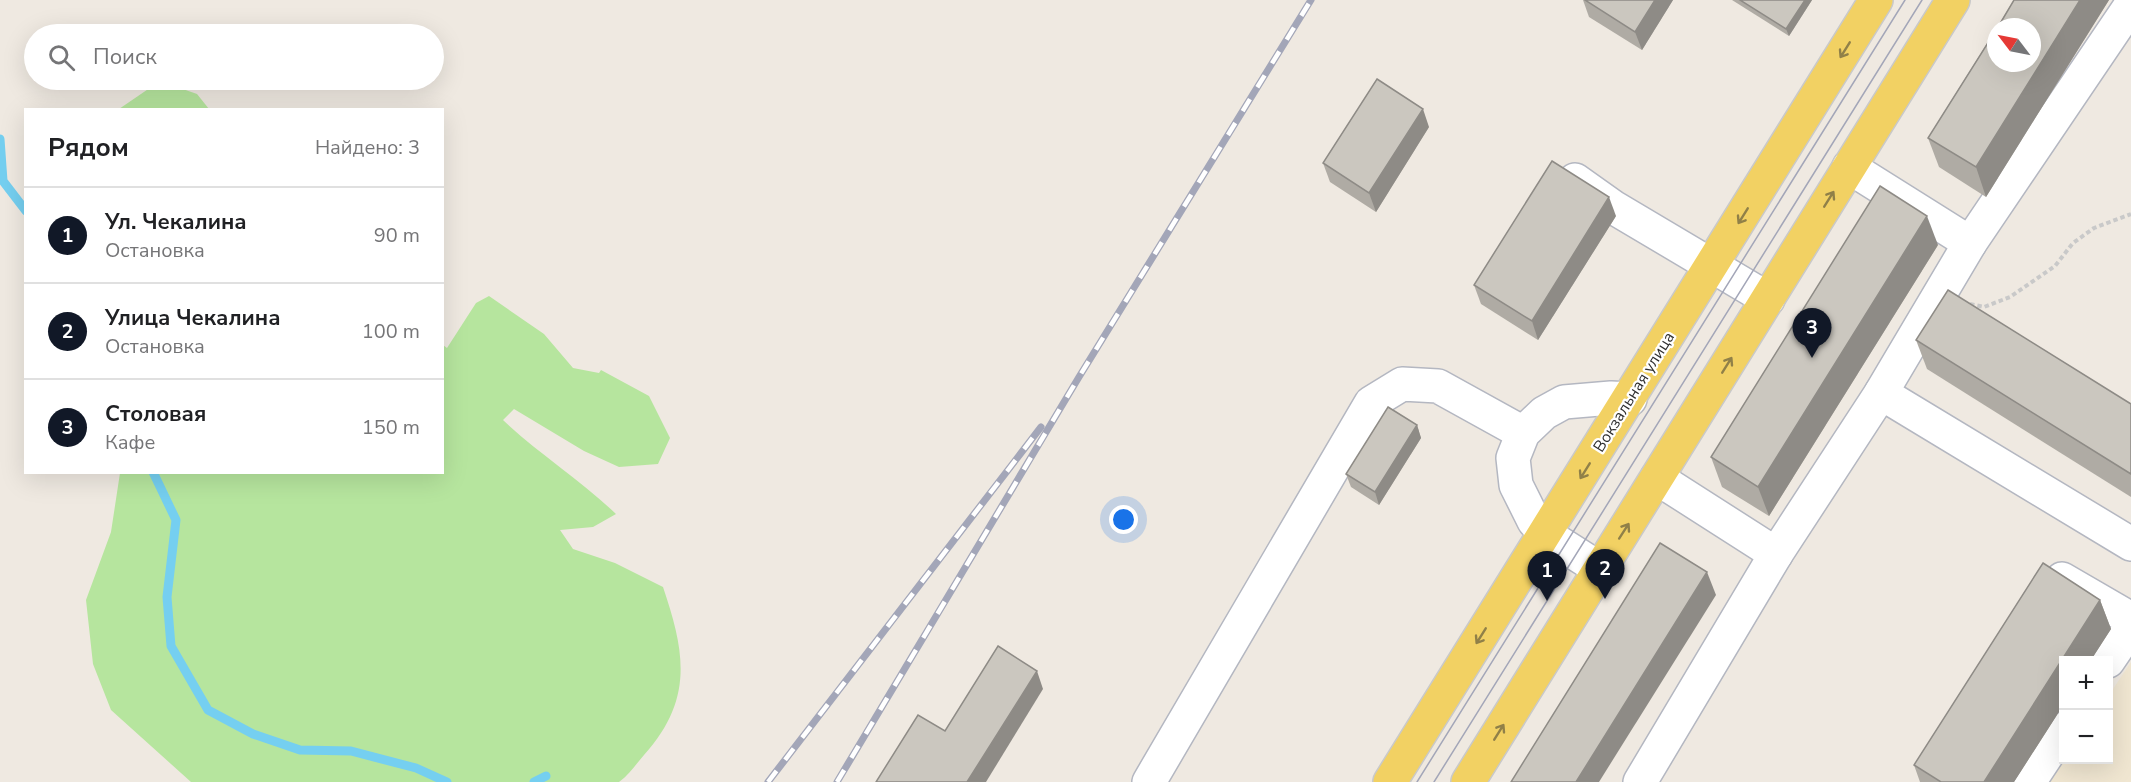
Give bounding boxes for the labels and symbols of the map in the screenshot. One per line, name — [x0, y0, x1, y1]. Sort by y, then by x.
north arrow — [1987, 18, 2041, 72]
one-way arrow — [1839, 41, 1851, 58]
one-way arrow — [1823, 191, 1835, 208]
one-way arrow — [1736, 207, 1748, 224]
pin: 3 — [1792, 308, 1832, 358]
street label: Вокзальная улица — [1588, 328, 1680, 456]
one-way arrow — [1721, 357, 1733, 374]
one-way arrow — [1579, 462, 1591, 479]
your location — [1109, 505, 1138, 534]
one-way arrow — [1618, 523, 1630, 540]
pin: 2 — [1586, 550, 1624, 599]
pin: 1 — [1528, 552, 1566, 601]
one-way arrow — [1475, 627, 1487, 644]
one-way arrow — [1493, 724, 1505, 741]

